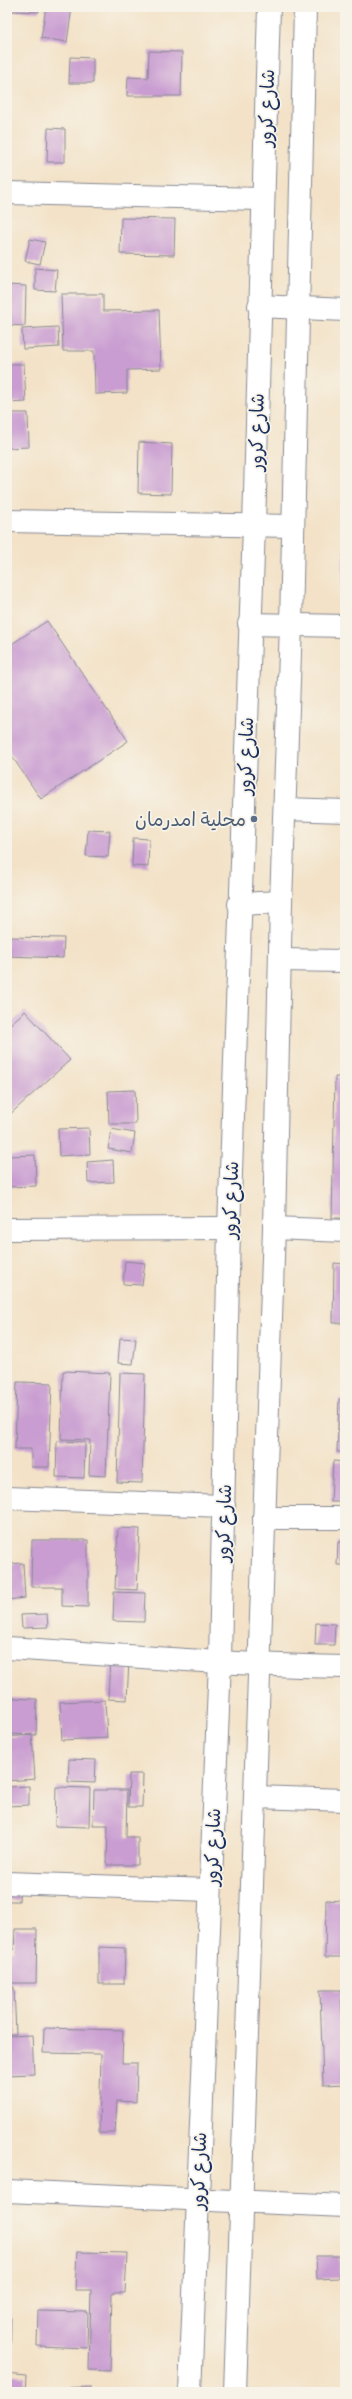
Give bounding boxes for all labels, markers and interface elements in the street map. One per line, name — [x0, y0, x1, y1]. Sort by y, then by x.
street label: شارع كرور — [254, 69, 281, 149]
street label: شارع كرور — [244, 393, 271, 473]
street label: شارع كرور — [233, 717, 260, 797]
place label: محلية امدرمان — [135, 808, 246, 832]
marker: محلية امدرمان — [249, 814, 259, 824]
street label: شارع كرور — [218, 1161, 245, 1241]
street label: شارع كرور — [211, 1484, 238, 1564]
street label: شارع كرور — [200, 1808, 227, 1888]
street label: شارع كرور — [186, 2132, 213, 2212]

